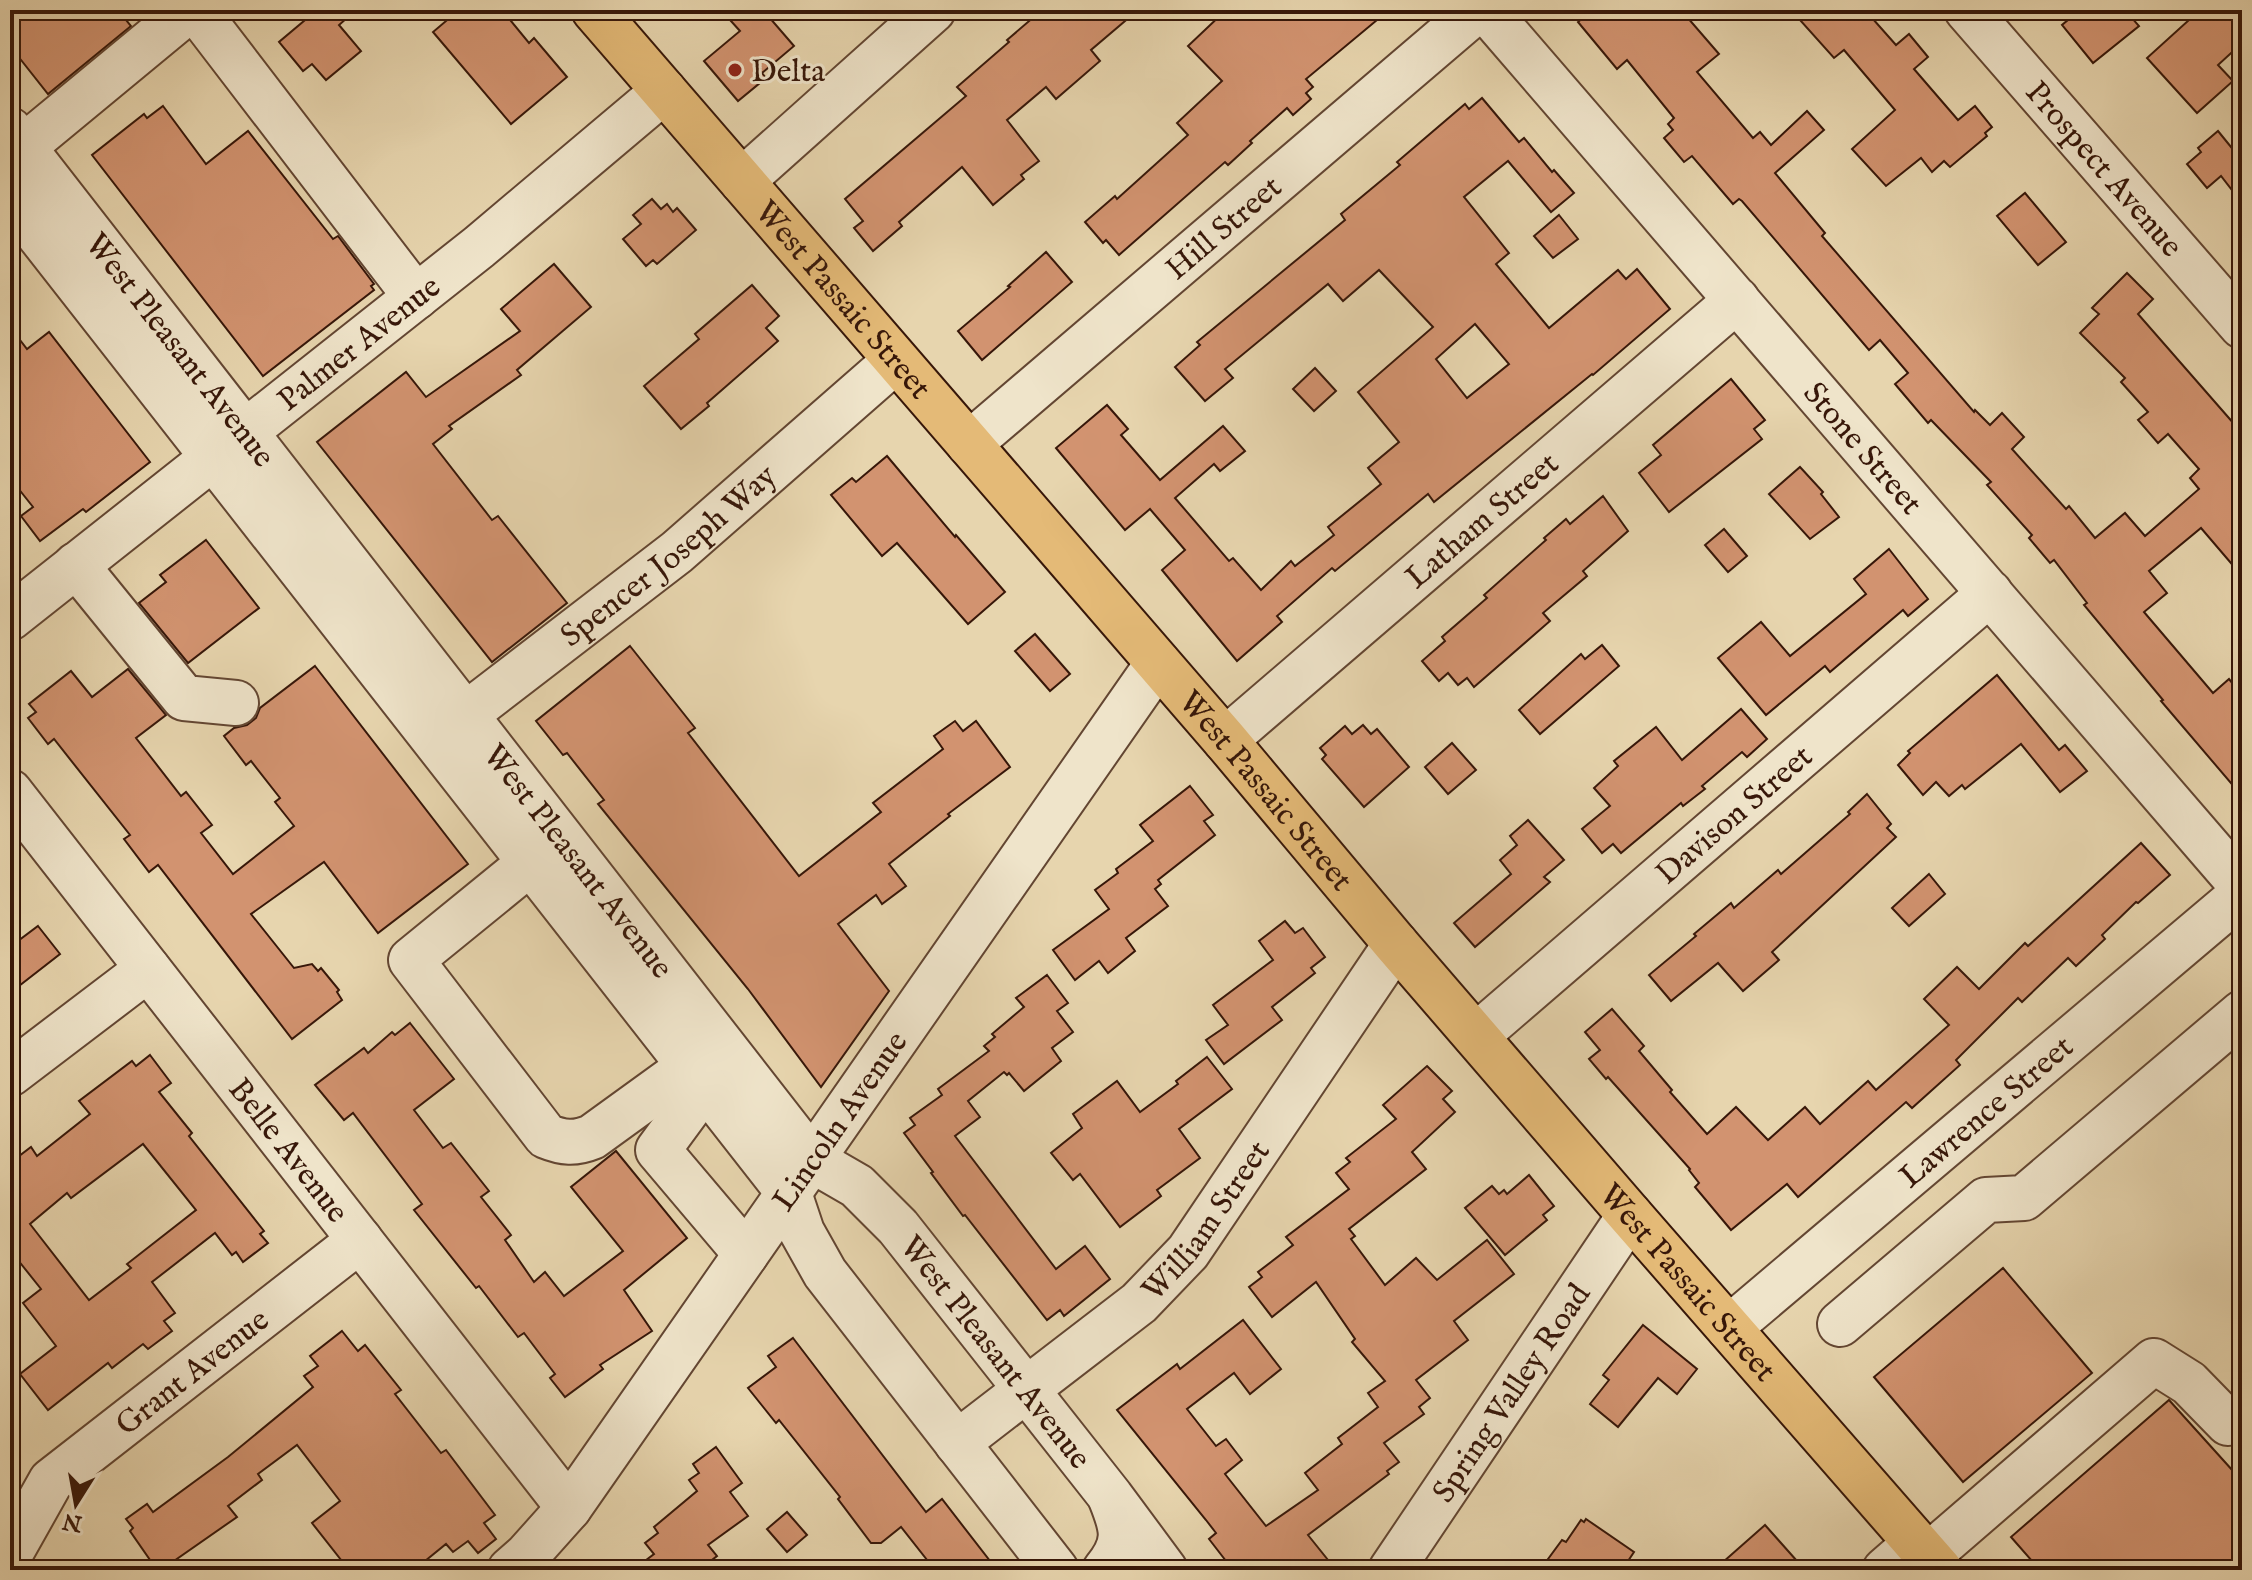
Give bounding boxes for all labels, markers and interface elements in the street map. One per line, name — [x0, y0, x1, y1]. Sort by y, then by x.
place label: Delta — [751, 52, 825, 93]
marker: Delta — [726, 61, 744, 79]
street label: Prospect Avenue — [2015, 74, 2191, 267]
street label: Hill Street — [1158, 168, 1291, 290]
street label: West Passaic Street — [745, 193, 939, 409]
street label: West Pleasant Avenue — [75, 225, 283, 476]
street label: Palmer Avenue — [270, 267, 450, 422]
street label: Stone Street — [1793, 374, 1930, 524]
street label: Latham Street — [1398, 444, 1568, 599]
street label: Spencer Joseph Way — [553, 456, 786, 657]
street label: West Passaic Street — [1168, 683, 1361, 900]
street label: West Pleasant Avenue — [473, 737, 681, 988]
street label: Davison Street — [1648, 737, 1822, 895]
street label: Lincoln Avenue — [764, 1024, 918, 1220]
street label: Lawrence Street — [1892, 1028, 2083, 1198]
street label: Belle Avenue — [218, 1071, 357, 1232]
street label: William Street — [1134, 1134, 1280, 1311]
street label: West Passaic Street — [1589, 1176, 1784, 1391]
street label: West Pleasant Avenue — [890, 1228, 1099, 1478]
street label: Spring Valley Road — [1424, 1276, 1601, 1511]
street label: Grant Avenue — [108, 1301, 278, 1446]
north arrow — [36, 1464, 116, 1544]
text: N — [61, 1506, 86, 1537]

